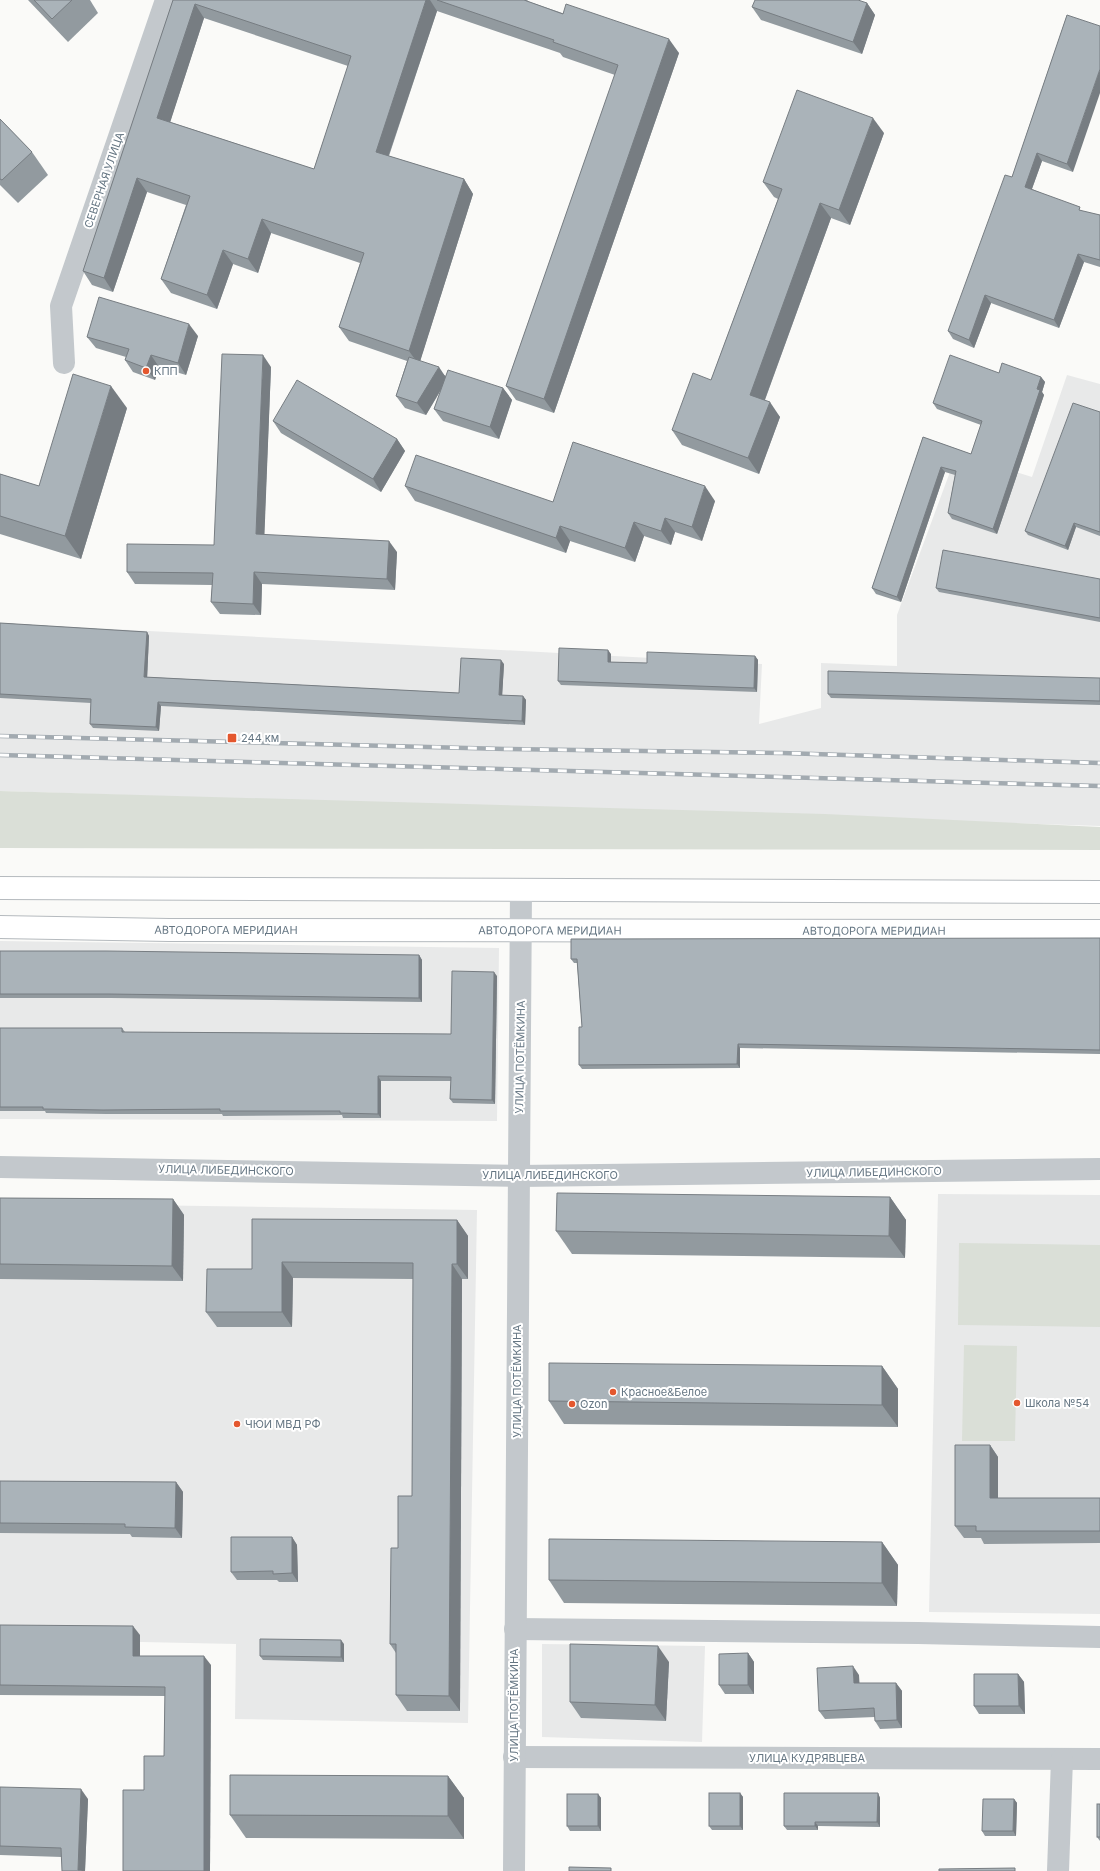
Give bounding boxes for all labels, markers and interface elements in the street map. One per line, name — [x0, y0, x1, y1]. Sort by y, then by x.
street label: СЕВЕРНАЯ УЛИЦА — [81, 130, 127, 230]
place label: КПП — [154, 364, 178, 378]
marker: КПП — [141, 366, 151, 376]
place label: 244 км — [241, 731, 279, 745]
marker: 244 км — [226, 732, 238, 744]
street label: АВТОДОРОГА МЕРИДИАН — [154, 923, 298, 937]
street label: АВТОДОРОГА МЕРИДИАН — [478, 923, 622, 937]
street label: АВТОДОРОГА МЕРИДИАН — [802, 924, 946, 938]
street label: УЛИЦА ПОТЁМКИНА — [512, 1000, 528, 1114]
street label: УЛИЦА ЛИБЕДИНСКОГО — [158, 1162, 294, 1178]
street label: УЛИЦА ЛИБЕДИНСКОГО — [806, 1164, 942, 1180]
street label: УЛИЦА ЛИБЕДИНСКОГО — [482, 1168, 618, 1182]
street label: УЛИЦА ПОТЁМКИНА — [510, 1324, 524, 1438]
place label: Красное&Белое — [621, 1385, 707, 1399]
marker: Красное&Белое — [608, 1387, 618, 1397]
place label: Школа №54 — [1025, 1396, 1089, 1410]
place label: Ozon — [580, 1397, 607, 1411]
marker: Школа №54 — [1012, 1398, 1022, 1408]
marker: Ozon — [567, 1399, 577, 1409]
place label: ЧЮИ МВД РФ — [245, 1417, 321, 1431]
marker: ЧЮИ МВД РФ — [232, 1419, 242, 1429]
street label: УЛИЦА ПОТЁМКИНА — [507, 1648, 521, 1762]
street label: УЛИЦА КУДРЯВЦЕВА — [749, 1751, 865, 1765]

